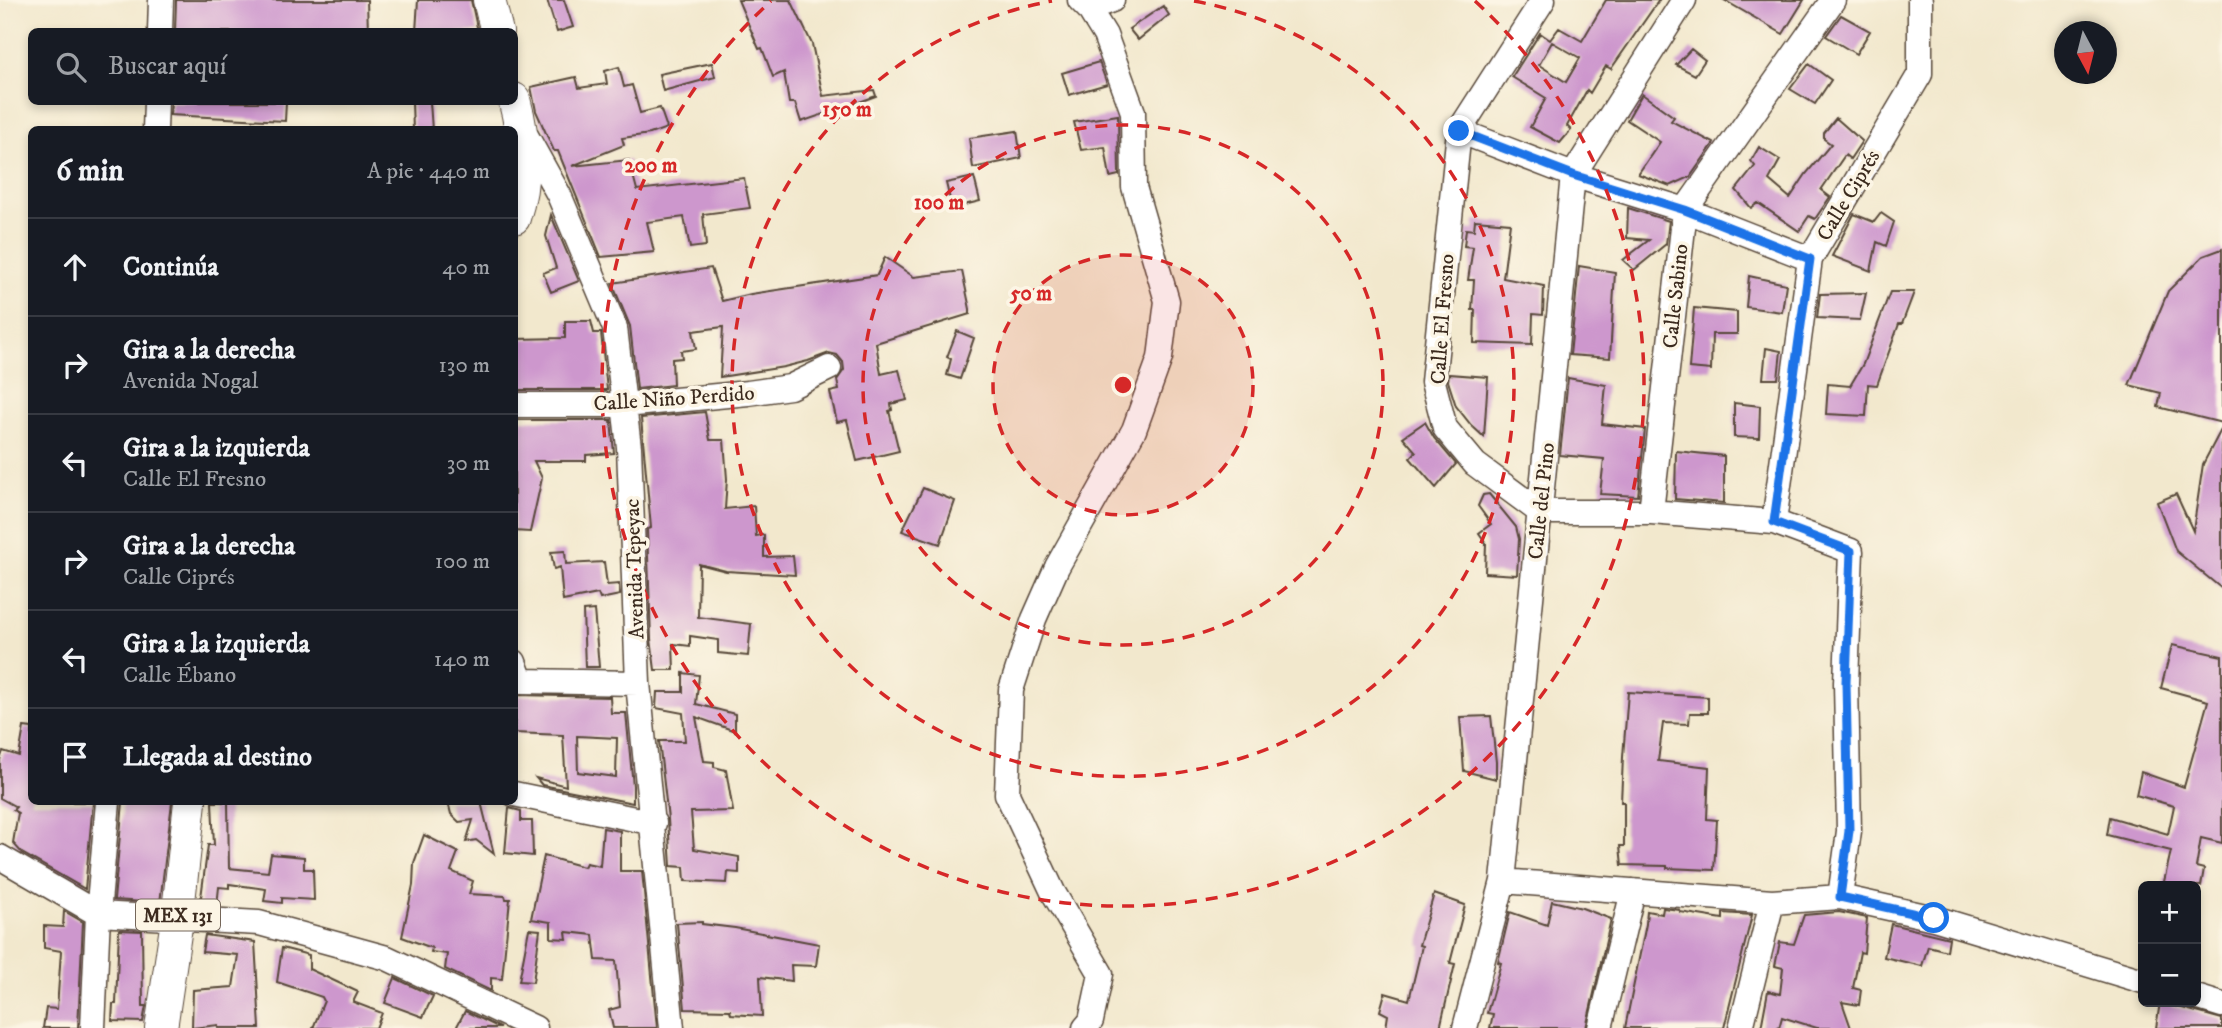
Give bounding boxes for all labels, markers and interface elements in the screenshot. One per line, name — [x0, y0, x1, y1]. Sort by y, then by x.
north arrow — [2054, 21, 2117, 84]
search box — [28, 28, 518, 105]
icon: search — [52, 48, 90, 86]
text: Buscar aquí — [108, 50, 226, 83]
text: 150 m — [822, 97, 872, 123]
route end — [1443, 115, 1474, 146]
street label: Calle Ciprés — [1811, 145, 1886, 246]
text: 6 min — [56, 153, 124, 190]
text: 200 m — [624, 153, 678, 179]
text: A pie · 440 m — [367, 157, 490, 186]
text: 100 m — [914, 190, 964, 216]
street label: Calle Sabino — [1658, 243, 1694, 350]
icon: ahead — [56, 248, 94, 286]
text: Continúa — [123, 251, 218, 284]
text: 40 m — [442, 253, 490, 282]
street label: Calle El Fresno — [1425, 253, 1461, 385]
text: 50 m — [1009, 281, 1052, 307]
text: Gira a la derecha — [123, 334, 295, 367]
icon: right — [56, 346, 94, 384]
text: 130 m — [438, 351, 490, 380]
text: Avenida Nogal — [123, 367, 258, 396]
centre of rings — [1111, 373, 1135, 397]
street label: Calle Niño Perdido — [593, 380, 755, 418]
text: Gira a la izquierda — [123, 432, 310, 465]
street label: Calle del Pino — [1523, 441, 1561, 561]
icon: left — [56, 444, 94, 482]
text: 30 m — [447, 449, 490, 478]
text: Calle El Fresno — [123, 465, 266, 494]
street label: Avenida Tepeyac — [620, 498, 650, 640]
text: Gira a la derecha — [123, 530, 295, 563]
icon: right — [56, 542, 94, 580]
text: 100 m — [435, 547, 490, 576]
text: Calle Ciprés — [123, 563, 235, 592]
text: Gira a la izquierda — [123, 628, 310, 661]
icon: left — [56, 640, 94, 678]
text: 140 m — [434, 645, 490, 674]
text: Calle Ébano — [123, 661, 236, 690]
icon: arrive — [56, 738, 94, 776]
text: Llegada al destino — [123, 741, 312, 774]
map controls — [2138, 881, 2201, 1007]
button: + — [2138, 881, 2201, 944]
road number: MEX 131 — [136, 900, 220, 931]
route start — [1918, 902, 1949, 933]
button: − — [2138, 944, 2201, 1007]

